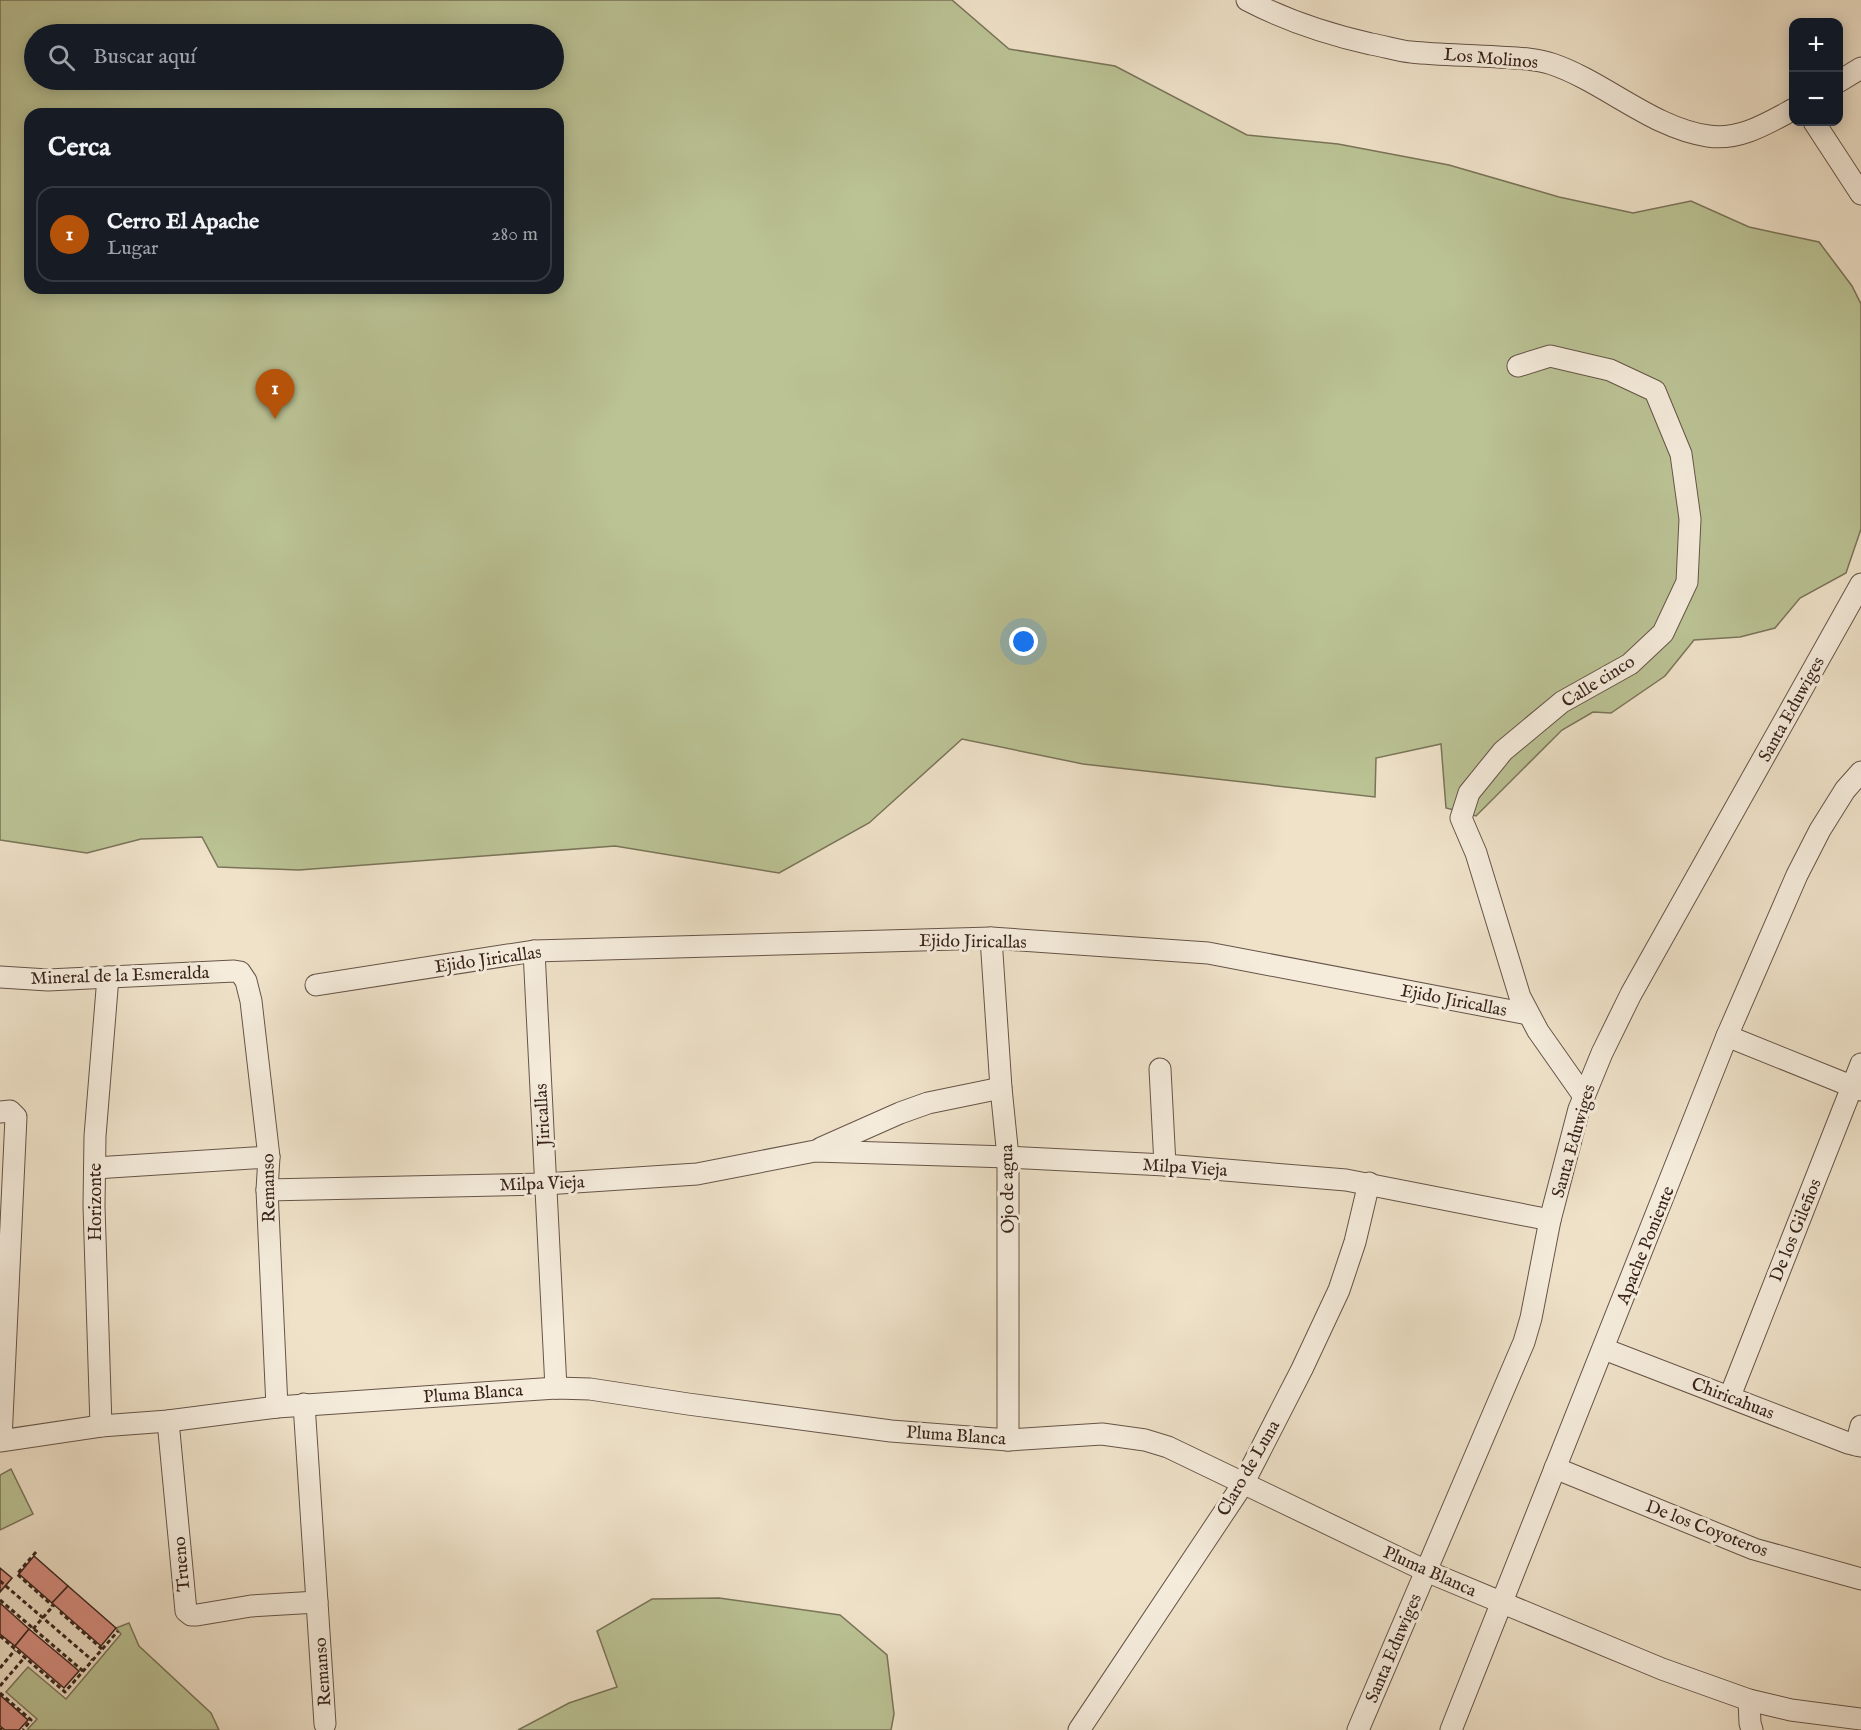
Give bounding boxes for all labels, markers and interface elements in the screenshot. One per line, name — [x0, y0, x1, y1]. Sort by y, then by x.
map controls — [1789, 18, 1843, 126]
button: + — [1789, 18, 1843, 72]
search box — [24, 24, 564, 90]
icon: search — [45, 41, 78, 74]
text: Buscar aquí — [93, 43, 196, 71]
street label: Los Molinos — [1443, 44, 1539, 75]
button: − — [1789, 72, 1843, 126]
text: Cerca — [48, 131, 110, 164]
text: Cerro El Apache — [107, 208, 259, 236]
text: 1 — [66, 222, 73, 247]
text: 280 m — [491, 222, 538, 247]
text: Lugar — [107, 236, 158, 261]
pin: 1 — [256, 370, 294, 419]
your location — [1009, 627, 1038, 656]
street label: Calle cinco — [1558, 651, 1640, 714]
street label: Santa Eduwiges — [1754, 653, 1831, 766]
street label: Ejido Jiricallas — [919, 930, 1027, 955]
street label: Ejido Jiricallas — [433, 942, 543, 979]
street label: Mineral de la Esmeralda — [30, 962, 210, 991]
street label: Ejido Jiricallas — [1399, 980, 1509, 1023]
street label: Santa Eduwiges — [1547, 1082, 1602, 1201]
street label: Jiricallas — [530, 1083, 557, 1149]
street label: Ojo de agua — [996, 1144, 1021, 1234]
street label: Remanso — [257, 1153, 282, 1223]
street label: Milpa Vieja — [1142, 1154, 1228, 1183]
street label: Horizonte — [85, 1163, 108, 1241]
street label: Milpa Vieja — [499, 1172, 585, 1197]
street label: De los Gileños — [1765, 1176, 1828, 1286]
street label: Apache Poniente — [1612, 1183, 1681, 1309]
street label: Chiricahuas — [1688, 1373, 1777, 1426]
street label: Pluma Blanca — [422, 1380, 524, 1409]
street label: Claro de Luna — [1213, 1416, 1286, 1521]
street label: Pluma Blanca — [905, 1422, 1007, 1451]
street label: De los Coyoteros — [1642, 1496, 1771, 1563]
street label: Trueno — [169, 1535, 196, 1592]
street label: Pluma Blanca — [1379, 1542, 1480, 1603]
street label: Santa Eduwiges — [1361, 1590, 1428, 1707]
street label: Remanso — [310, 1636, 337, 1707]

